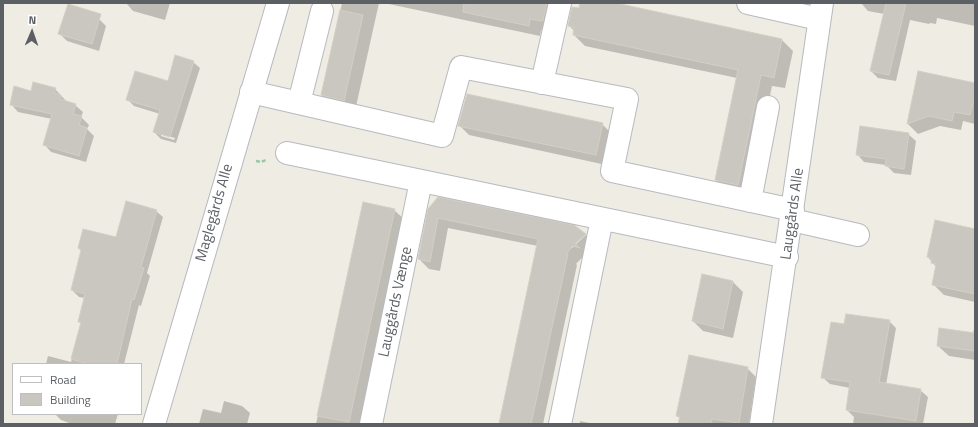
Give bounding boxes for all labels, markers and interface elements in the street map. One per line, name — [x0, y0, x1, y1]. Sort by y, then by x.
north arrow — [12, 12, 52, 52]
text: N — [28, 12, 37, 28]
street label: Maglegårds Alle — [192, 162, 238, 264]
street label: Lauggårds Alle — [778, 167, 808, 261]
street label: Lauggårds Vænge — [375, 245, 417, 359]
legend — [12, 363, 142, 415]
text: Road — [50, 370, 76, 389]
text: Building — [50, 390, 91, 409]

